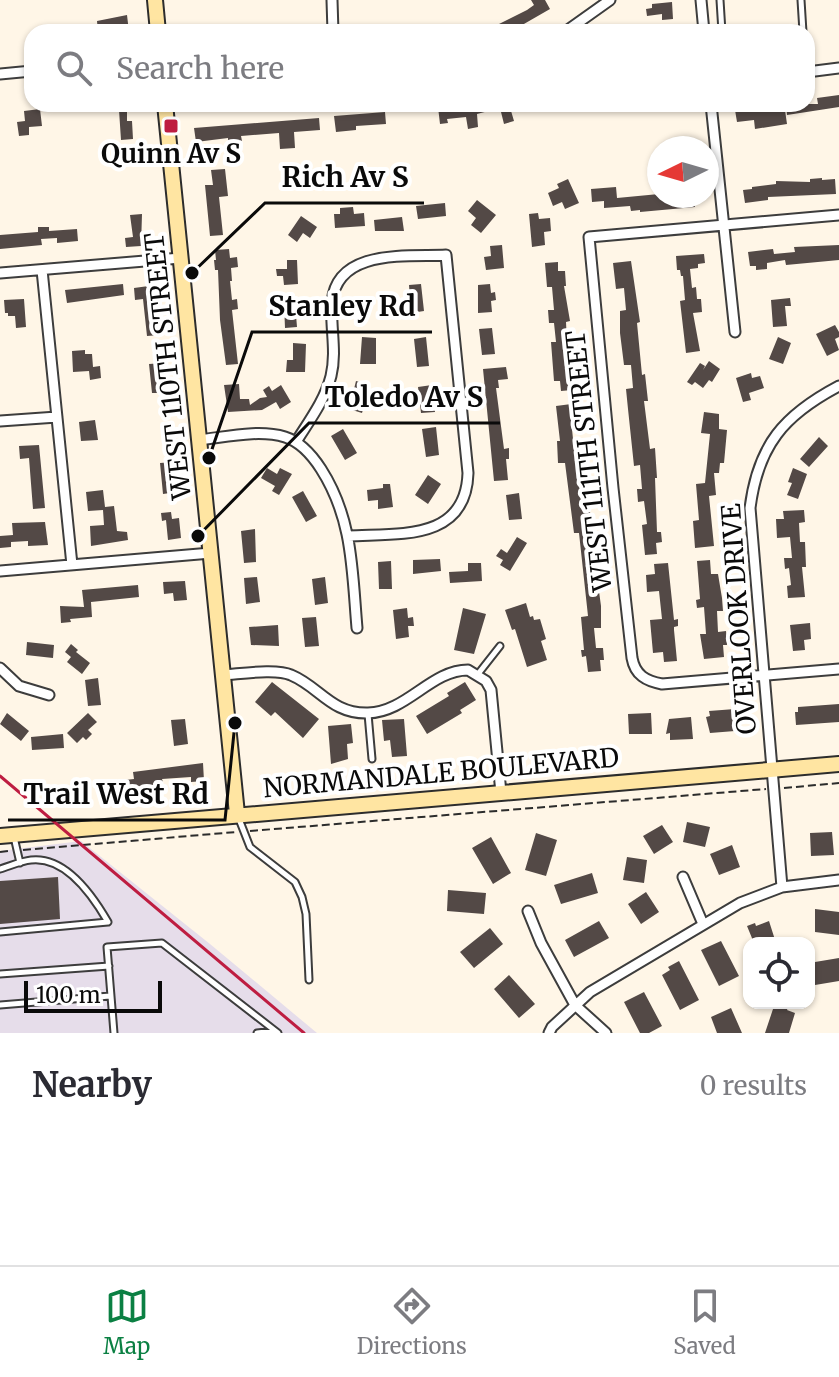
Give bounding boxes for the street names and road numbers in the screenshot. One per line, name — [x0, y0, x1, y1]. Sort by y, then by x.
street label: WEST 110TH STREET — [137, 231, 198, 502]
street label: WEST 111TH STREET — [558, 329, 619, 594]
street label: OVERLOOK DRIVE — [714, 502, 763, 736]
street label: NORMANDALE BOULEVARD — [262, 741, 620, 805]

